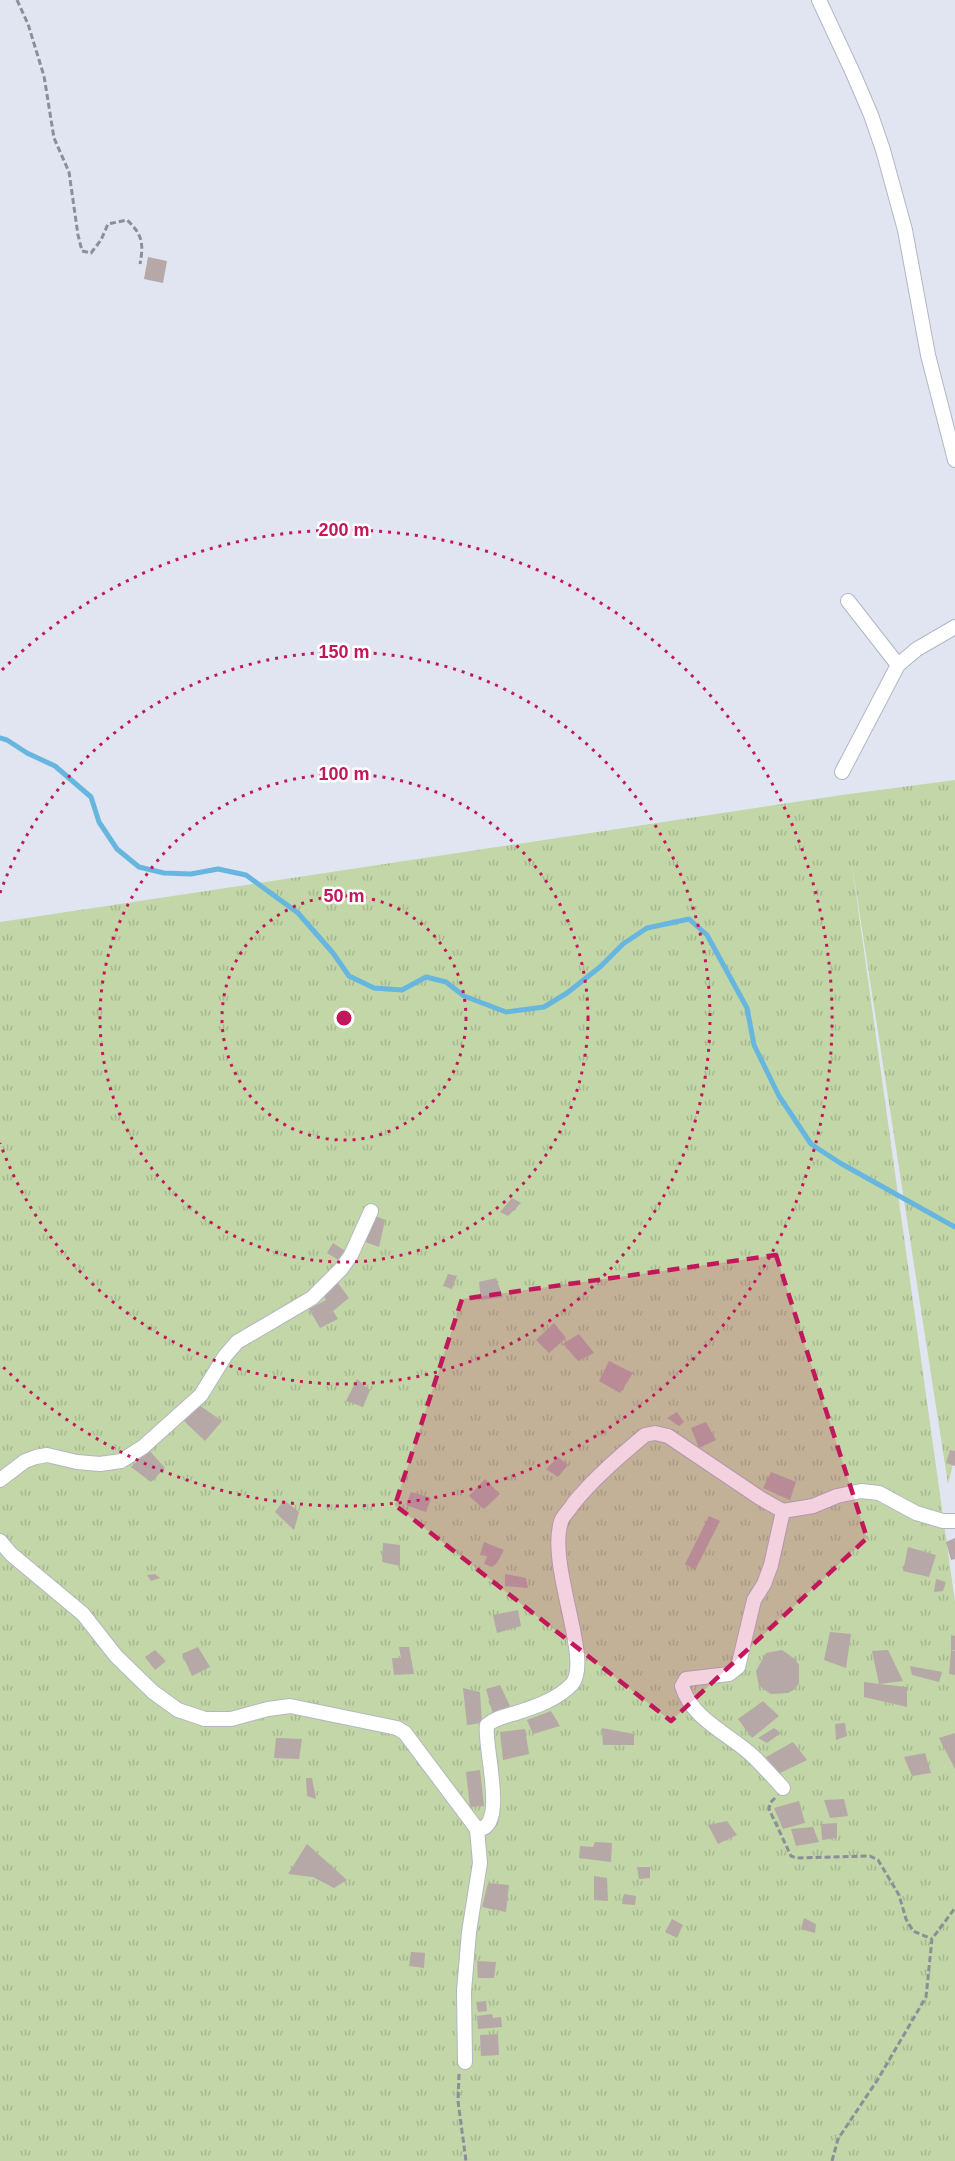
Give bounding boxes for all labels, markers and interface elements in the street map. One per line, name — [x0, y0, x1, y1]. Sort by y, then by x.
text: 200 m — [318, 520, 370, 540]
text: 150 m — [318, 642, 370, 662]
text: 100 m — [318, 764, 370, 784]
text: 50 m — [323, 886, 365, 906]
centre of rings — [334, 1008, 354, 1028]

